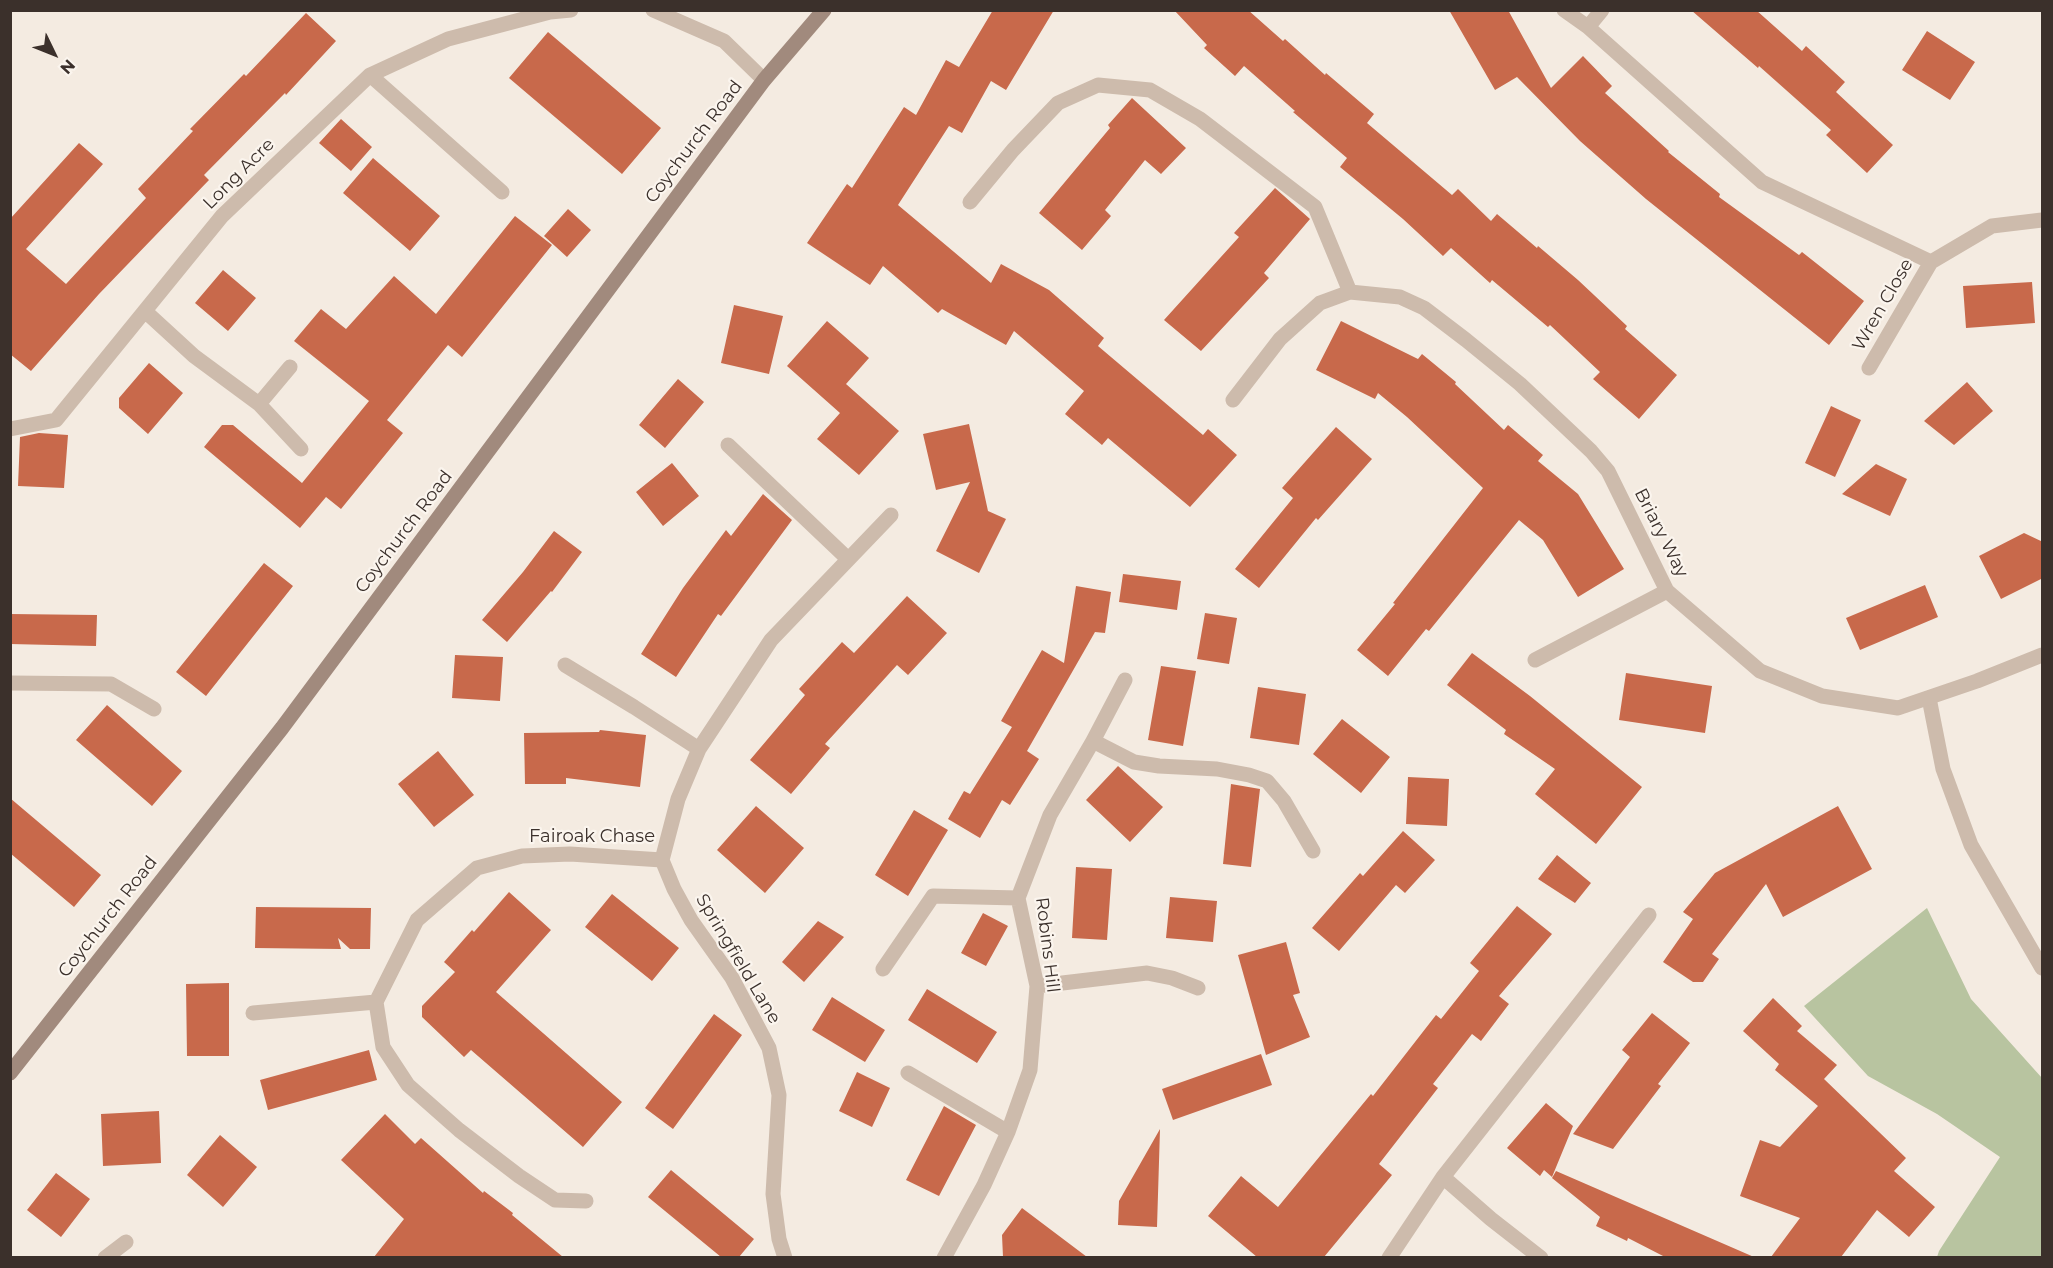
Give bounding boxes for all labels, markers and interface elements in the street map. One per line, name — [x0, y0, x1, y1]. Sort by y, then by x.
north arrow — [24, 24, 84, 84]
text: N — [56, 55, 79, 78]
street label: Coychurch Road — [641, 76, 747, 208]
street label: Long Acre — [199, 134, 279, 214]
street label: Wren Close — [1848, 255, 1918, 355]
street label: Coychurch Road — [351, 466, 457, 598]
street label: Briary Way — [1629, 485, 1693, 581]
street label: Fairoak Chase — [529, 826, 655, 848]
street label: Coychurch Road — [54, 852, 162, 982]
street label: Springfield Lane — [691, 890, 785, 1028]
street label: Robins Hill — [1030, 896, 1064, 994]

